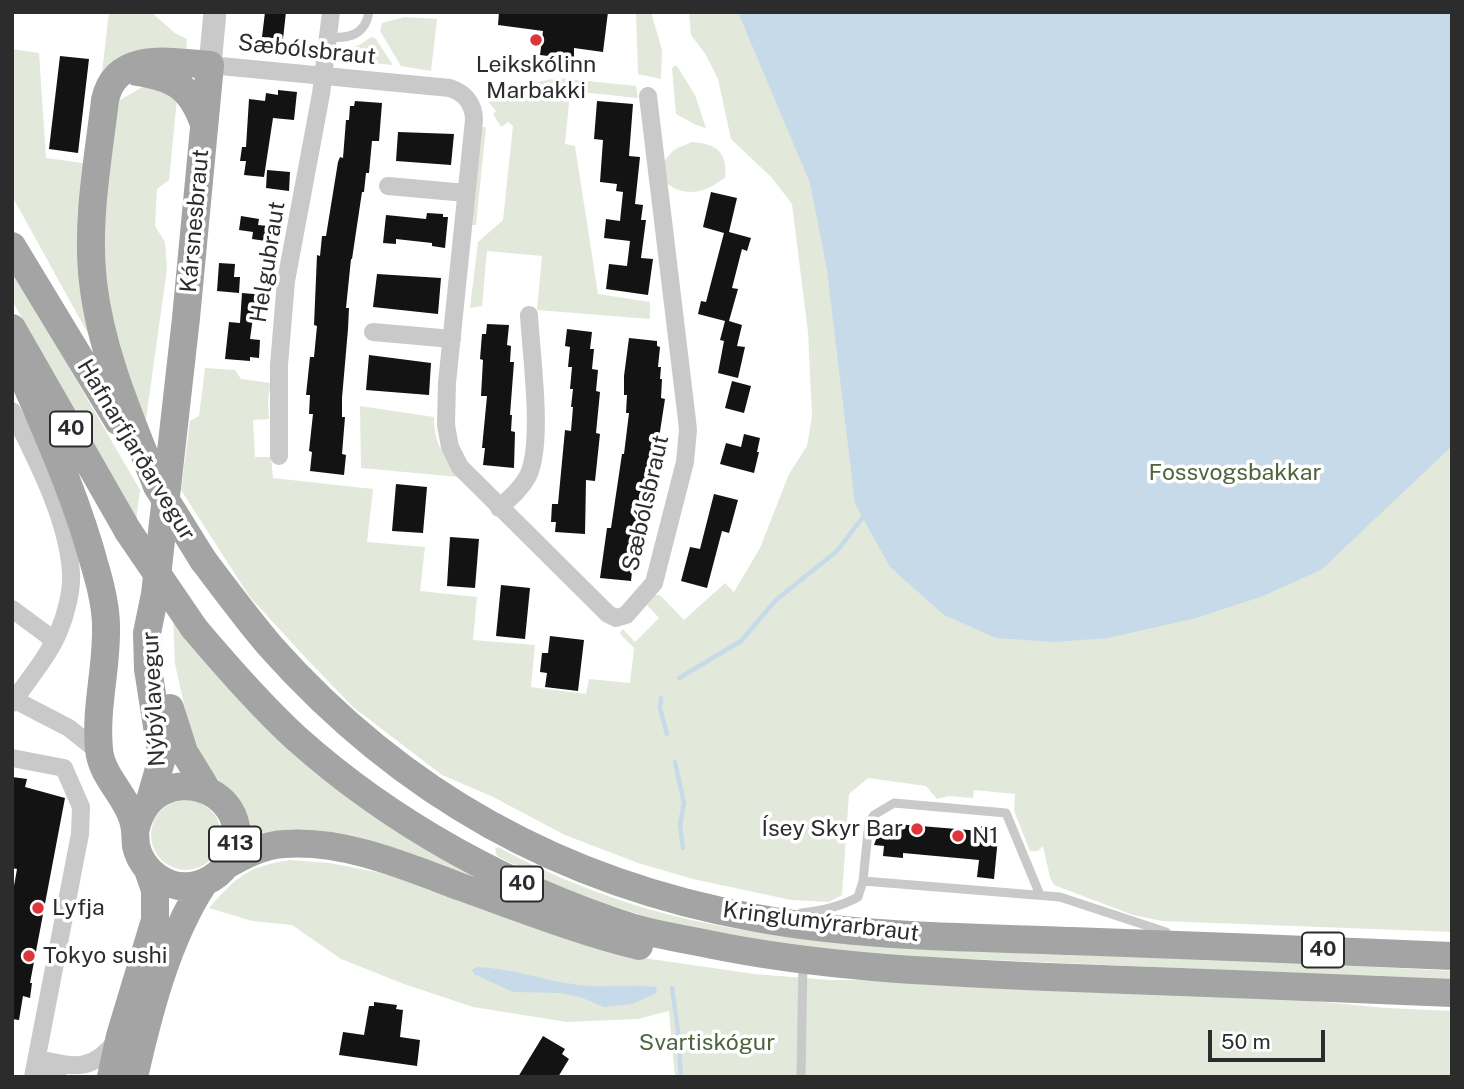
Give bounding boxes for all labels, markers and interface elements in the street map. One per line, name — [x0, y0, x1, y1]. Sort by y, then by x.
street label: Sæbólsbraut — [237, 29, 377, 71]
marker: Leikskólinn Marbakki — [528, 32, 544, 48]
place label: Leikskólinn Marbakki — [476, 51, 596, 105]
street label: Kársnesbraut — [175, 148, 215, 294]
street label: Helgubraut — [245, 199, 291, 325]
street label: Hafnarfjarðarvegur — [71, 354, 201, 546]
road number: 40 — [50, 412, 92, 446]
street label: Sæbólsbraut — [617, 432, 675, 574]
park label: Fossvogsbakkar — [1149, 459, 1321, 487]
street label: Nýbýlavegur — [137, 631, 171, 767]
place label: Ísey Skyr Bar — [761, 815, 903, 843]
marker: Ísey Skyr Bar — [909, 821, 925, 837]
place label: N1 — [972, 822, 999, 850]
road number: 413 — [209, 826, 261, 862]
marker: N1 — [950, 828, 966, 844]
road number: 40 — [501, 866, 543, 902]
place label: Lyfja — [52, 894, 105, 922]
street label: Kringlumýrarbraut — [721, 896, 921, 948]
marker: Lyfja — [30, 900, 46, 916]
road number: 40 — [1302, 932, 1344, 968]
place label: Tokyo sushi — [43, 942, 168, 970]
marker: Tokyo sushi — [21, 948, 37, 964]
scale bar — [1212, 1016, 1329, 1060]
park label: Svartiskógur — [639, 1029, 775, 1057]
text: 50 m — [1221, 1029, 1271, 1054]

